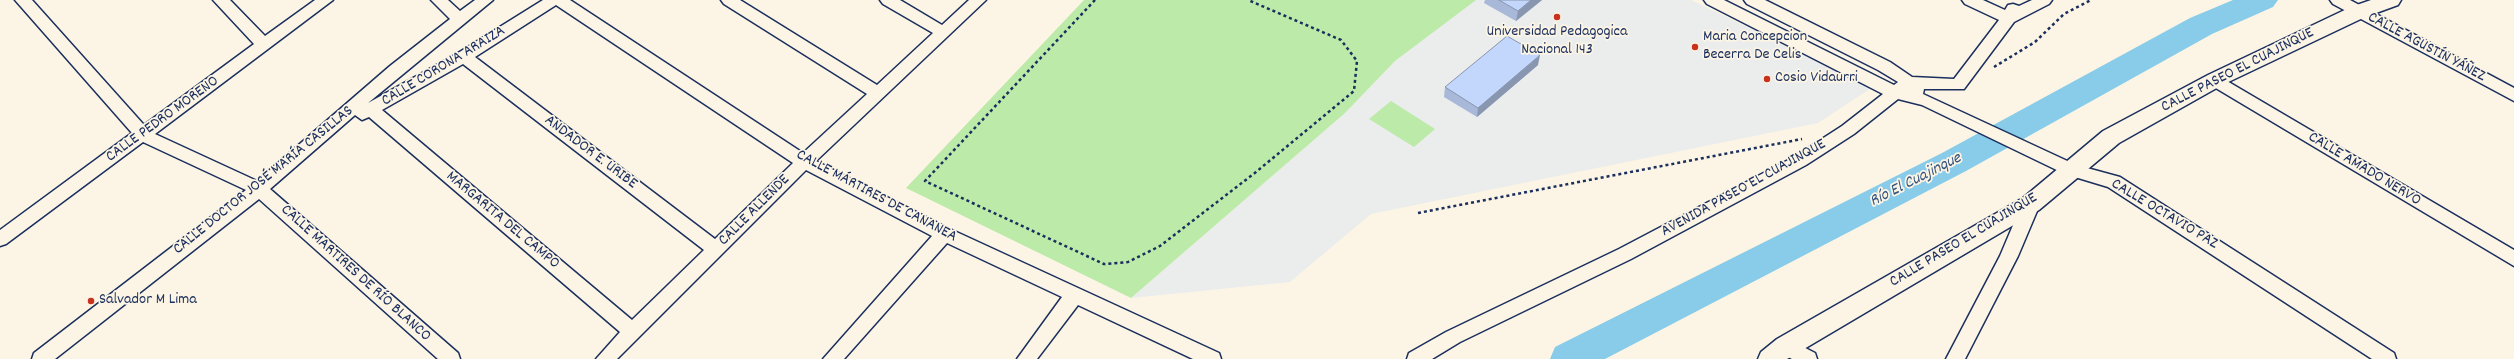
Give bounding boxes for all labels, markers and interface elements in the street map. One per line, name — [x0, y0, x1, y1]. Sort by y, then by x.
street label: CALLE AGUSTÍN YÁÑEZ — [2364, 9, 2488, 87]
marker: Universidad Pedagogica Nacional 143 — [1552, 12, 1562, 22]
street label: CALLE CORONA ARAIZA — [379, 22, 509, 112]
place label: Universidad Pedagogica Nacional 143 — [1487, 23, 1627, 61]
street label: CALLE PASEO EL CUAJINQUE — [2159, 24, 2317, 118]
place label: Maria Concepcion Becerra De Celis — [1703, 28, 1807, 66]
marker: Maria Concepcion Becerra De Celis — [1690, 42, 1700, 52]
place label: Cosio Vidaurri — [1775, 69, 1858, 89]
street label: CALLE PEDRO MORENO — [103, 73, 223, 167]
marker: Cosio Vidaurri — [1762, 74, 1772, 84]
street label: CALLE DOCTOR JOSÉ MARÍA CASILLAS — [170, 102, 358, 260]
street label: ANDADOR E. URIBE — [540, 112, 640, 194]
street label: CALLE AMADO NERVO — [2304, 129, 2424, 211]
street label: AVENIDA PASEO EL CUAJINQUE — [1658, 136, 1830, 242]
street label: CALLE MÁRTIRES DE CANANEA — [792, 146, 960, 248]
water label: Río El Cuajinque — [1867, 149, 1965, 213]
street label: MARGARITA DEL CAMPO — [441, 168, 563, 274]
street label: CALLE ALLENDE — [715, 171, 795, 251]
street label: CALLE OCTAVIO PAZ — [2107, 175, 2221, 255]
street label: CALLE PASEO EL CUAJINQUE — [1887, 189, 2041, 293]
street label: CALLE MARTIRES DE RÍO BLANCO — [276, 201, 434, 347]
place label: Salvador M Lima — [99, 291, 197, 311]
marker: Salvador M Lima — [86, 296, 96, 306]

